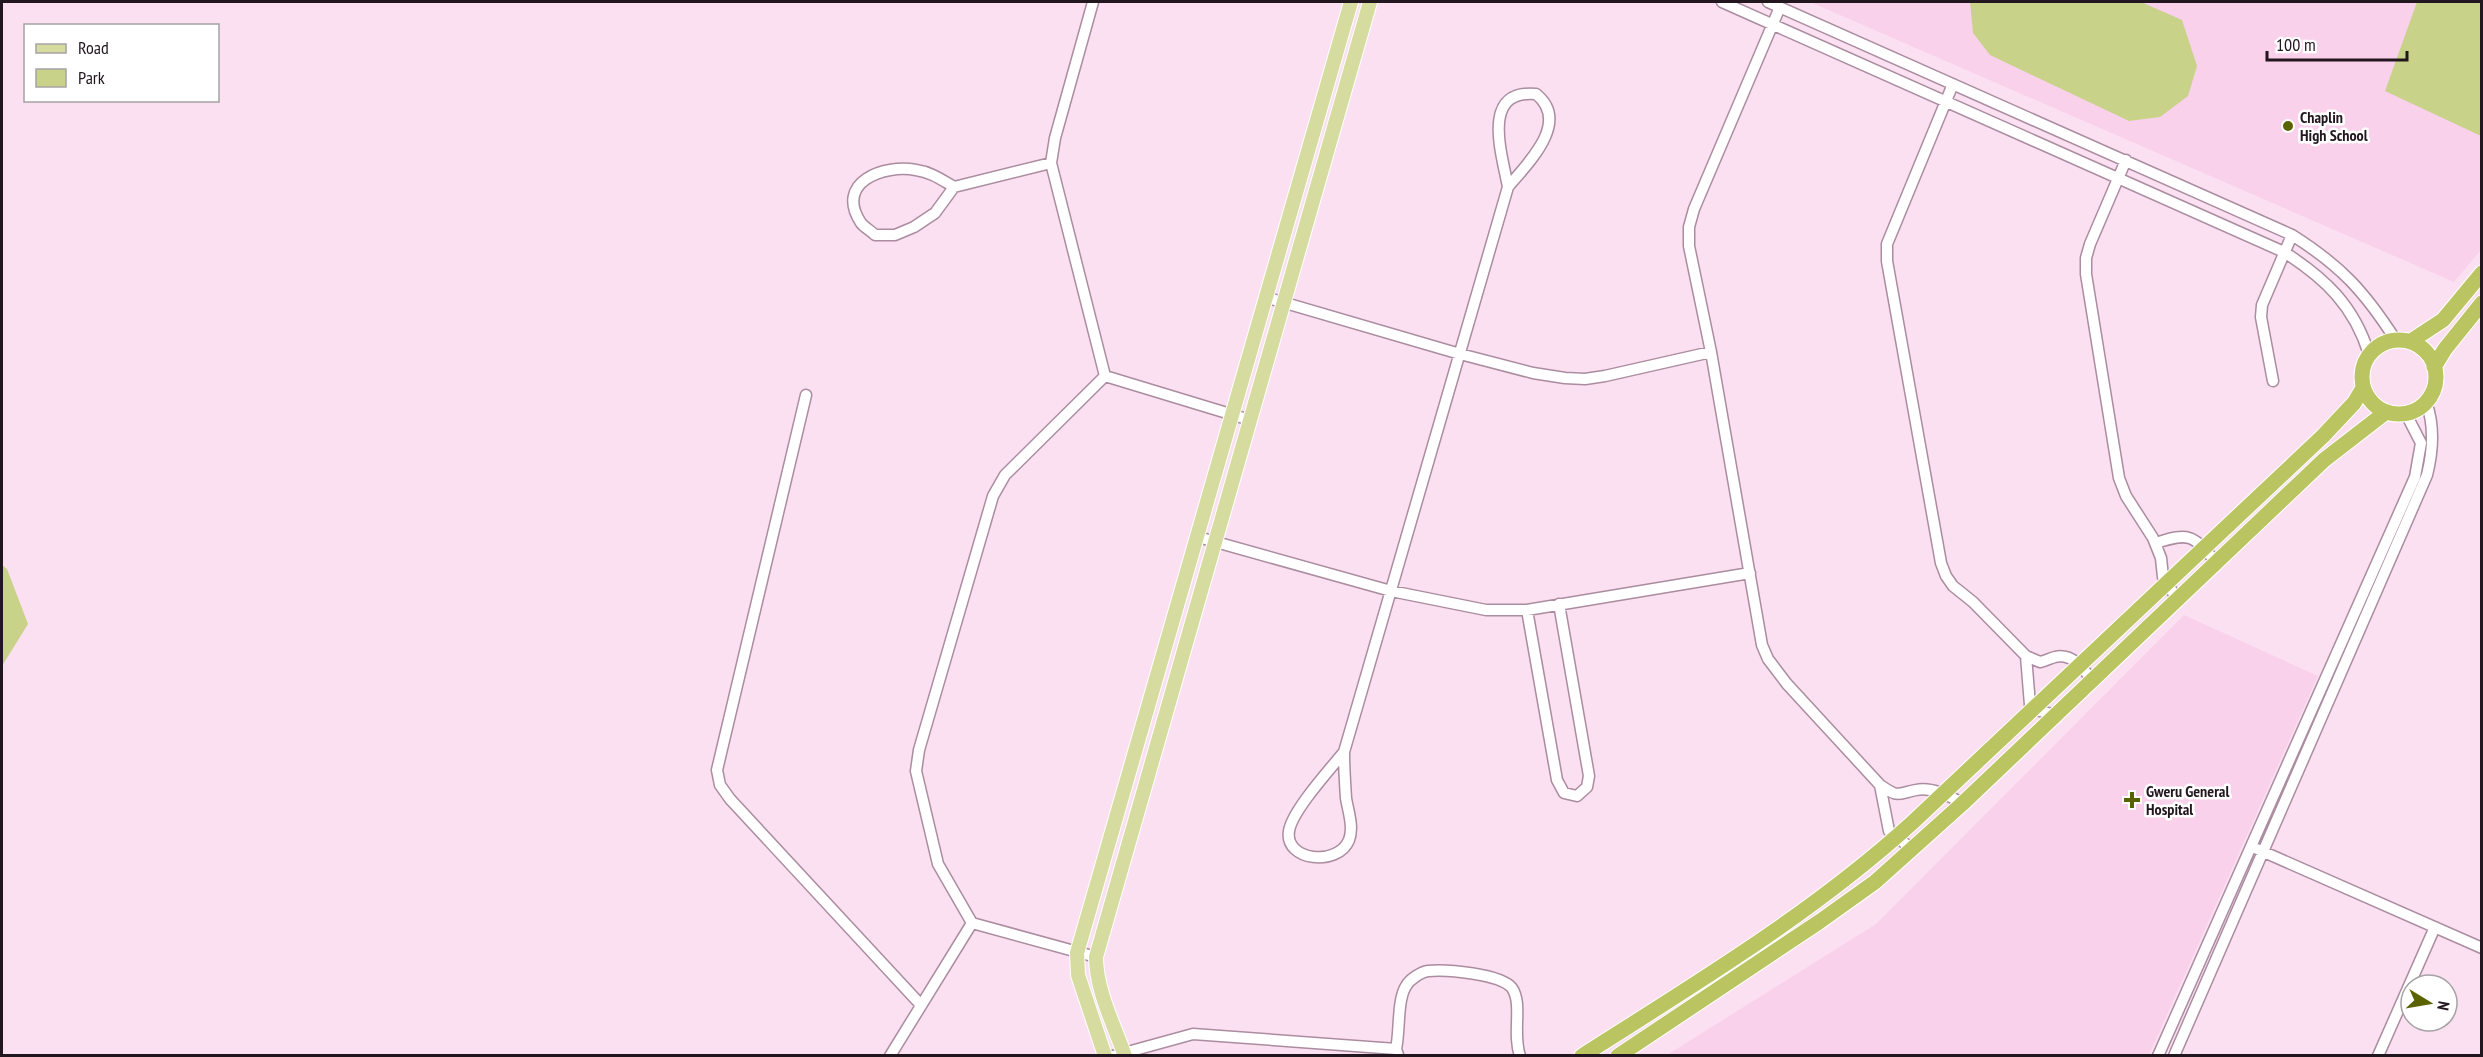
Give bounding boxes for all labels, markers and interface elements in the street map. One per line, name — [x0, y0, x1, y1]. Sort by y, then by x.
legend — [24, 24, 219, 102]
scale bar — [2267, 24, 2406, 62]
text: 100 m — [2276, 33, 2316, 56]
text: Road — [78, 36, 109, 59]
text: Park — [78, 66, 105, 89]
place label: Chaplin High School — [2300, 107, 2368, 145]
marker: Chaplin High School — [2281, 119, 2295, 133]
place label: Gweru General Hospital — [2146, 781, 2229, 819]
marker: Gweru General Hospital — [2123, 791, 2141, 809]
north arrow — [2399, 973, 2459, 1033]
text: N — [2433, 1000, 2454, 1012]

